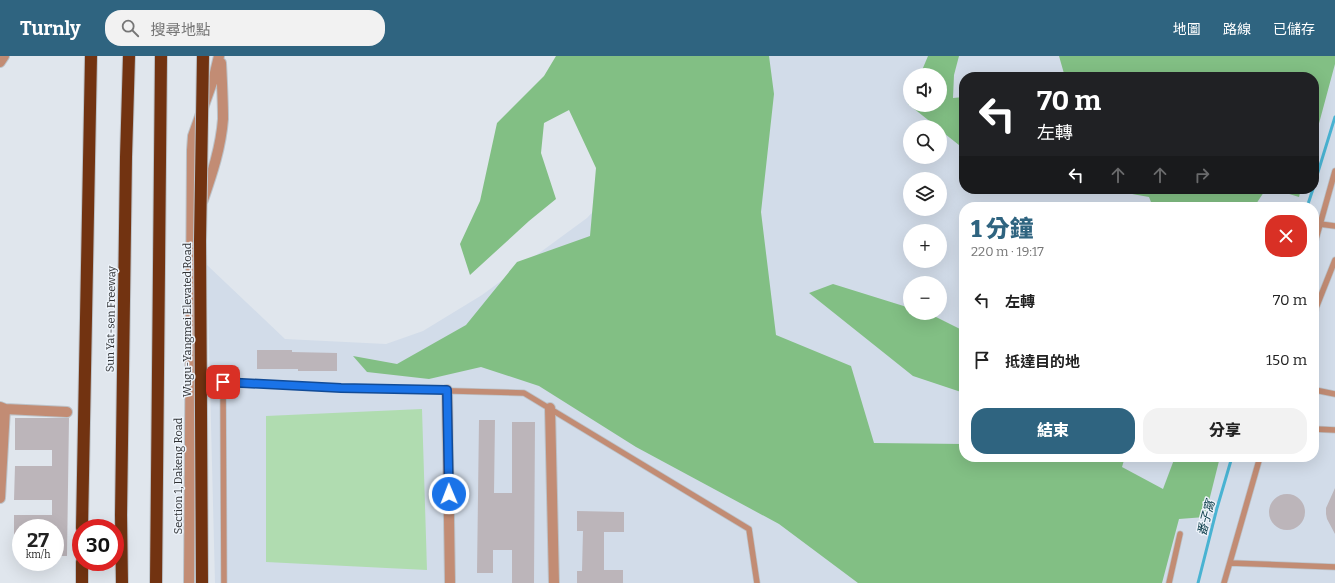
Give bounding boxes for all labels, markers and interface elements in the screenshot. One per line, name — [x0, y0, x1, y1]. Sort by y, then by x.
search box — [105, 10, 385, 46]
text: Turnly — [20, 17, 81, 40]
icon: search — [119, 17, 141, 39]
text: 搜尋地點 — [151, 21, 211, 39]
text: 地圖 — [1173, 21, 1201, 38]
text: 路線 — [1223, 21, 1251, 38]
text: 已儲存 — [1273, 21, 1315, 38]
map controls — [903, 68, 947, 320]
button: sound — [903, 68, 947, 112]
text: 70 m — [1037, 84, 1101, 117]
icon: left — [971, 88, 1023, 140]
button: search — [903, 120, 947, 164]
text: 左轉 — [1037, 122, 1073, 144]
icon: left — [1065, 164, 1087, 186]
icon: ahead — [1107, 164, 1129, 186]
icon: ahead — [1149, 164, 1171, 186]
icon: right — [1191, 164, 1213, 186]
button: layers — [903, 172, 947, 216]
text: 1 分鐘 — [971, 215, 1034, 243]
button: close — [1265, 215, 1307, 257]
button: + — [903, 224, 947, 268]
street label: Wugu-Yangmei Elevated Road — [181, 242, 194, 397]
text: 220 m · 19:17 — [971, 244, 1044, 259]
street label: Sun Yat-sen Freeway — [104, 265, 118, 372]
button: − — [903, 276, 947, 320]
icon: left — [971, 289, 993, 311]
text: 70 m — [1273, 291, 1307, 309]
text: 左轉 — [1005, 293, 1035, 311]
icon: arrive — [971, 349, 993, 371]
text: 150 m — [1266, 351, 1307, 369]
text: 抵達目的地 — [1005, 353, 1080, 371]
pin — [206, 365, 240, 399]
icon: arrive — [212, 371, 234, 393]
button: 結束 — [971, 408, 1135, 454]
button: 分享 — [1143, 408, 1307, 454]
street label: Section 1, Dakeng Road — [172, 417, 185, 534]
position arrow — [428, 473, 470, 515]
water label: 番子窩 — [1195, 497, 1218, 537]
speed limit sign: 30 — [72, 519, 124, 571]
text: 27 — [27, 528, 49, 552]
text: km/h — [26, 549, 50, 561]

